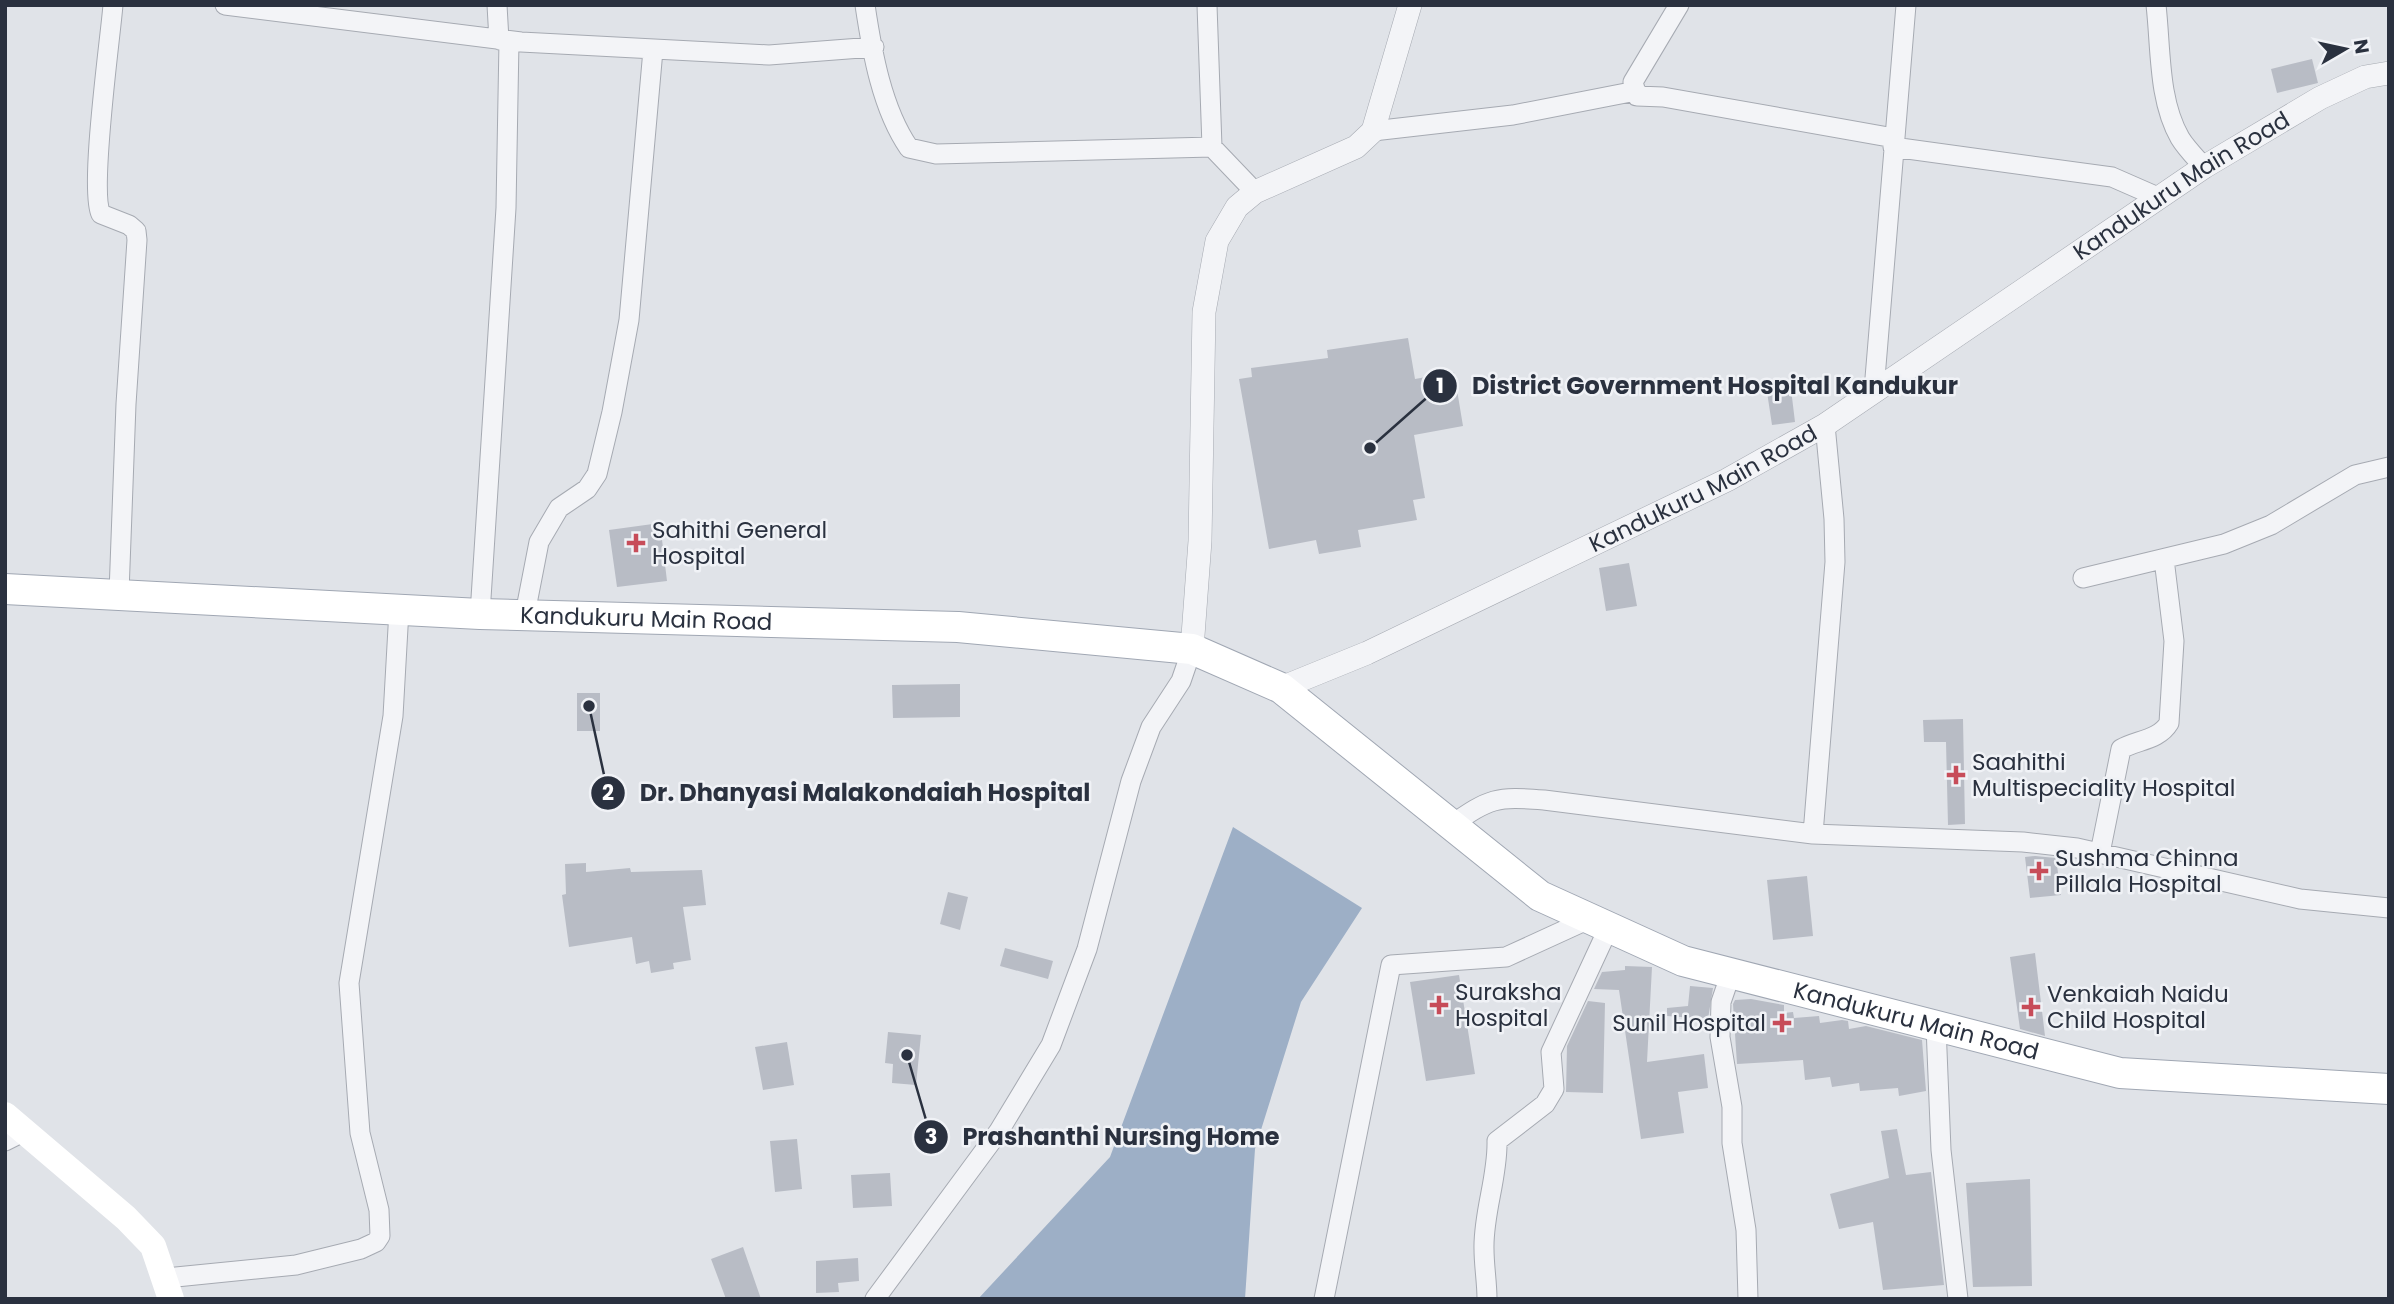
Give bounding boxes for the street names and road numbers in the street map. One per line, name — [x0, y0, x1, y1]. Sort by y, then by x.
street label: Kandukuru Main Road — [2067, 104, 2296, 268]
street label: Kandukuru Main Road — [1584, 417, 1823, 560]
street label: Kandukuru Main Road — [520, 599, 773, 638]
street label: Kandukuru Main Road — [1790, 974, 2042, 1068]

